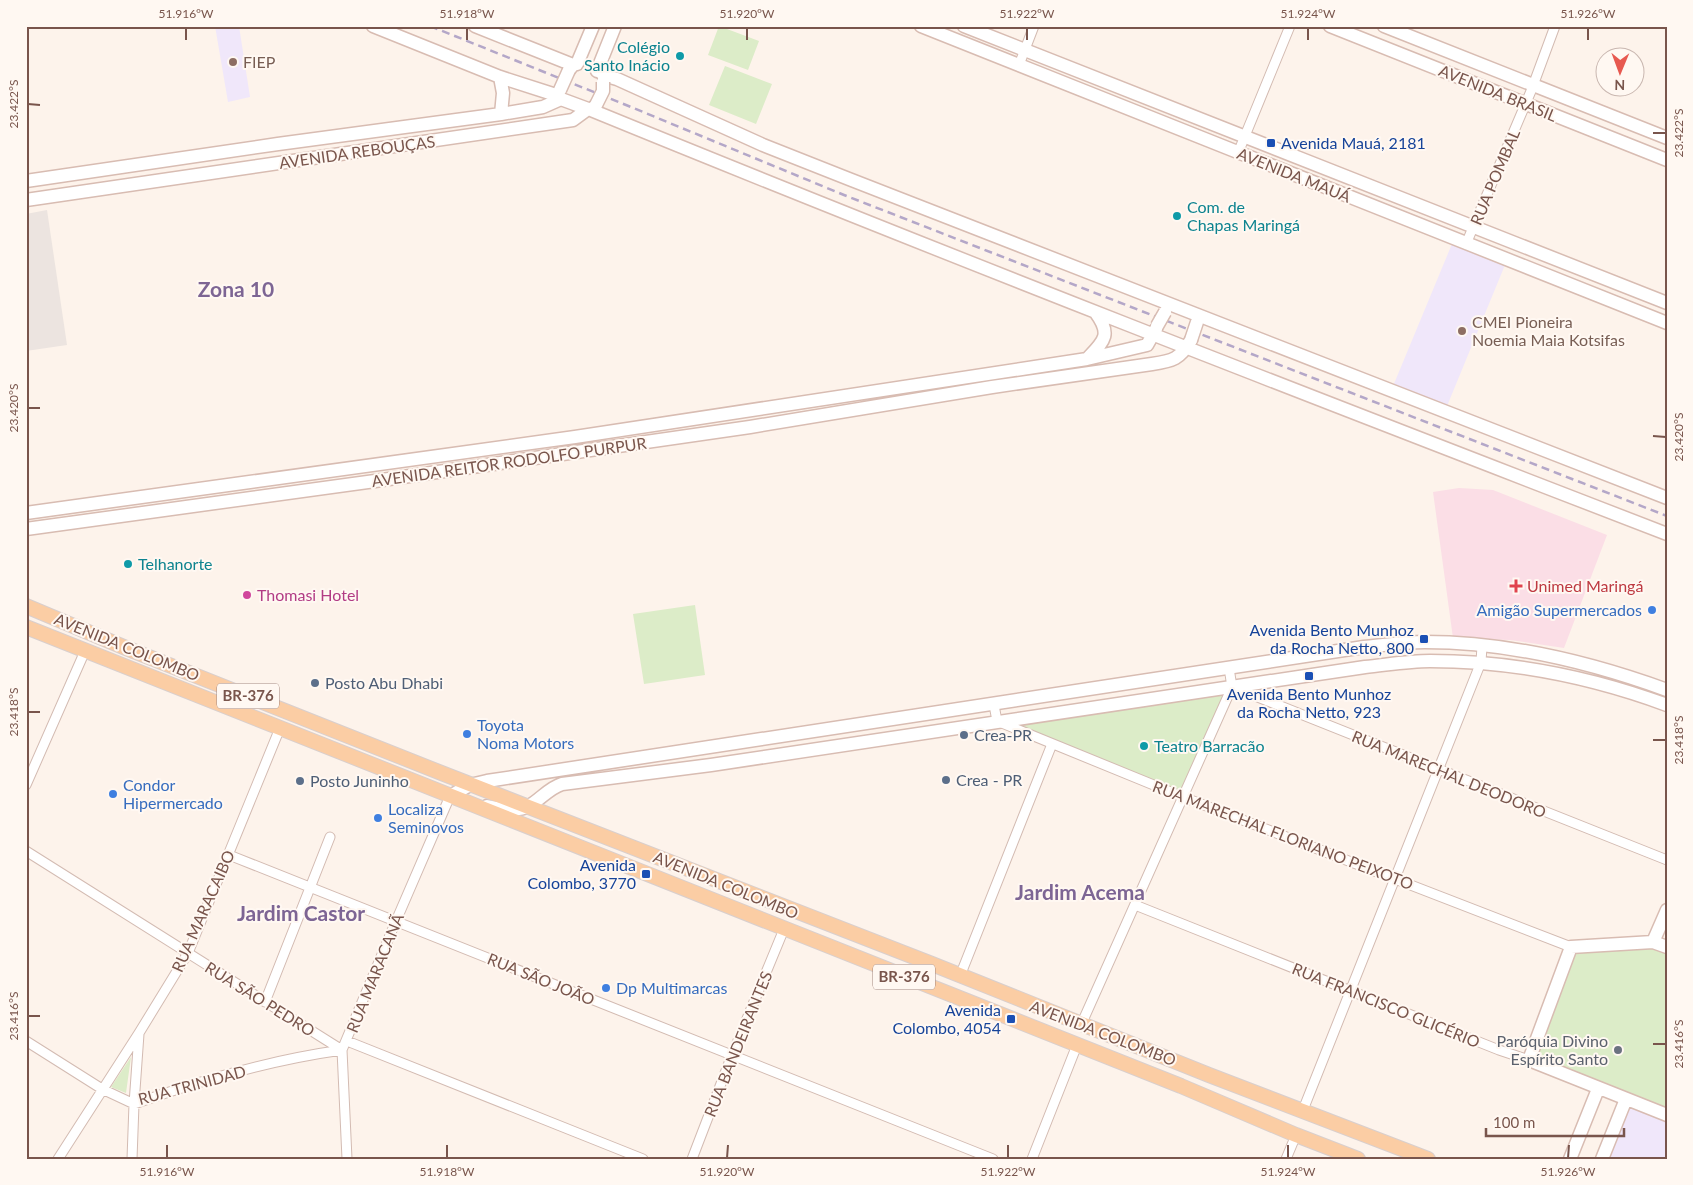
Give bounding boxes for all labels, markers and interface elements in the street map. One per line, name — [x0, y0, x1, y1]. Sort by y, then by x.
text: 51.916°W — [158, 6, 214, 21]
text: 51.918°W — [439, 6, 495, 21]
text: 51.920°W — [719, 6, 775, 21]
text: 51.922°W — [999, 6, 1055, 21]
text: 51.924°W — [1280, 6, 1336, 21]
text: 51.926°W — [1560, 6, 1616, 21]
place label: Colégio Santo Inácio — [584, 37, 670, 74]
north arrow — [1596, 48, 1646, 98]
marker: Colégio Santo Inácio — [674, 50, 686, 62]
place label: FIEP — [243, 52, 276, 71]
marker: FIEP — [227, 56, 239, 68]
street label: AVENIDA BRASIL — [1436, 60, 1560, 125]
text: N — [1614, 77, 1625, 94]
text: 23.422°S — [6, 79, 21, 129]
text: 23.422°S — [1671, 108, 1686, 158]
street label: RUA POMBAL — [1466, 126, 1523, 228]
street label: AVENIDA REBOUÇAS — [278, 131, 436, 172]
place label: Avenida Mauá, 2181 — [1281, 133, 1426, 152]
marker: Avenida Mauá, 2181 — [1265, 137, 1277, 149]
street label: AVENIDA MAUÁ — [1235, 143, 1354, 206]
place label: Com. de Chapas Maringá — [1187, 197, 1300, 234]
marker: Com. de Chapas Maringá — [1171, 210, 1183, 222]
district label: Zona 10 — [198, 276, 274, 301]
place label: CMEI Pioneira Noemia Maia Kotsifas — [1472, 312, 1625, 349]
marker: CMEI Pioneira Noemia Maia Kotsifas — [1456, 325, 1468, 337]
text: 23.420°S — [6, 383, 21, 433]
text: 23.420°S — [1671, 412, 1686, 462]
street label: AVENIDA REITOR RODOLFO PURPUR — [370, 433, 647, 490]
place label: Telhanorte — [138, 554, 213, 573]
marker: Telhanorte — [122, 558, 134, 570]
place label: Unimed Maringá — [1527, 576, 1643, 595]
marker: Unimed Maringá — [1509, 579, 1523, 593]
place label: Thomasi Hotel — [257, 585, 359, 604]
marker: Thomasi Hotel — [241, 589, 253, 601]
place label: Amigão Supermercados — [1476, 600, 1642, 619]
marker: Amigão Supermercados — [1646, 604, 1658, 616]
street label: AVENIDA COLOMBO — [52, 609, 203, 684]
place label: Avenida Bento Munhoz da Rocha Netto, 800 — [1250, 620, 1414, 657]
marker: Avenida Bento Munhoz da Rocha Netto, 800 — [1418, 633, 1430, 645]
marker: Avenida Bento Munhoz da Rocha Netto, 923 — [1303, 670, 1315, 682]
place label: Posto Abu Dhabi — [325, 673, 443, 692]
marker: Posto Abu Dhabi — [309, 677, 321, 689]
road number: BR-376 — [217, 684, 279, 708]
place label: Avenida Bento Munhoz da Rocha Netto, 923 — [1227, 684, 1391, 721]
text: 23.418°S — [6, 687, 21, 737]
place label: Toyota Noma Motors — [477, 715, 574, 752]
text: 23.418°S — [1671, 715, 1686, 765]
place label: Crea-PR — [974, 725, 1032, 744]
street label: RUA MARECHAL DEODORO — [1349, 726, 1549, 821]
marker: Toyota Noma Motors — [461, 728, 473, 740]
marker: Crea-PR — [958, 729, 970, 741]
place label: Teatro Barracão — [1154, 736, 1265, 755]
marker: Teatro Barracão — [1138, 740, 1150, 752]
place label: Crea - PR — [956, 770, 1022, 789]
place label: Posto Juninho — [310, 771, 409, 790]
marker: Crea - PR — [940, 774, 952, 786]
place label: Condor Hipermercado — [123, 775, 223, 812]
marker: Posto Juninho — [294, 775, 306, 787]
street label: RUA MARECHAL FLORIANO PEIXOTO — [1150, 776, 1416, 893]
marker: Condor Hipermercado — [107, 788, 119, 800]
place label: Localiza Seminovos — [388, 799, 464, 836]
marker: Localiza Seminovos — [372, 812, 384, 824]
street label: RUA MARACAIBO — [167, 847, 238, 975]
street label: AVENIDA COLOMBO — [651, 847, 802, 922]
place label: Avenida Colombo, 3770 — [528, 855, 636, 892]
marker: Avenida Colombo, 3770 — [640, 868, 652, 880]
district label: Jardim Acema — [1015, 879, 1145, 904]
district label: Jardim Castor — [237, 900, 365, 925]
street label: RUA MARACANÃ — [342, 910, 407, 1035]
street label: RUA SÃO JOÃO — [485, 948, 598, 1009]
street label: RUA SÃO PEDRO — [202, 957, 319, 1040]
street label: RUA FRANCISCO GLICÉRIO — [1290, 958, 1483, 1051]
road number: BR-376 — [873, 964, 935, 990]
street label: RUA BANDEIRANTES — [700, 968, 775, 1119]
place label: Dp Multimarcas — [616, 978, 728, 997]
marker: Dp Multimarcas — [600, 982, 612, 994]
text: 23.416°S — [6, 991, 21, 1041]
street label: AVENIDA COLOMBO — [1028, 996, 1179, 1069]
place label: Avenida Colombo, 4054 — [893, 1000, 1001, 1037]
marker: Avenida Colombo, 4054 — [1005, 1013, 1017, 1025]
text: 23.416°S — [1671, 1019, 1686, 1069]
place label: Paróquia Divino Espírito Santo — [1496, 1031, 1608, 1068]
marker: Paróquia Divino Espírito Santo — [1612, 1044, 1624, 1056]
street label: RUA TRINIDAD — [136, 1061, 248, 1108]
scale bar — [1486, 1105, 1623, 1137]
text: 100 m — [1493, 1113, 1535, 1131]
text: 51.916°W — [139, 1164, 195, 1179]
text: 51.918°W — [419, 1164, 475, 1179]
text: 51.920°W — [699, 1164, 755, 1179]
text: 51.922°W — [980, 1164, 1036, 1179]
text: 51.924°W — [1260, 1164, 1316, 1179]
text: 51.926°W — [1540, 1164, 1596, 1179]

